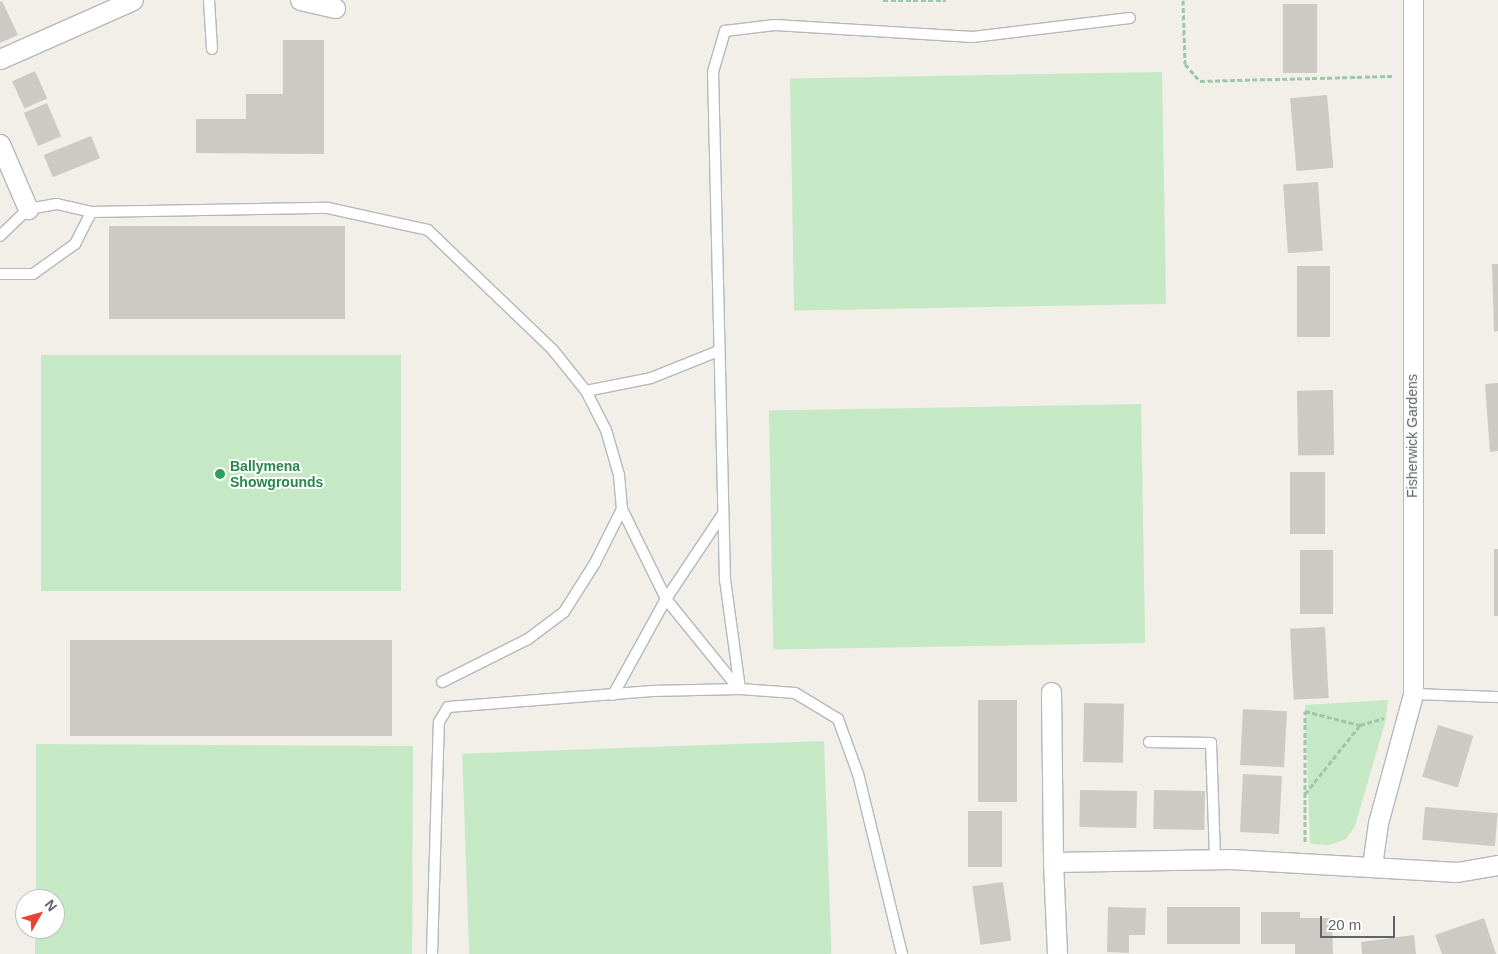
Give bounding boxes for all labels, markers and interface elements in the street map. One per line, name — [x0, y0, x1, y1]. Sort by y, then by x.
street label: Fisherwick Gardens — [1404, 374, 1420, 498]
place label: Ballymena Showgrounds — [230, 458, 323, 491]
marker: Ballymena Showgrounds — [214, 468, 226, 480]
north arrow — [15, 889, 65, 939]
text: N — [42, 896, 60, 914]
scale bar — [1323, 906, 1398, 938]
text: 20 m — [1328, 916, 1361, 933]

